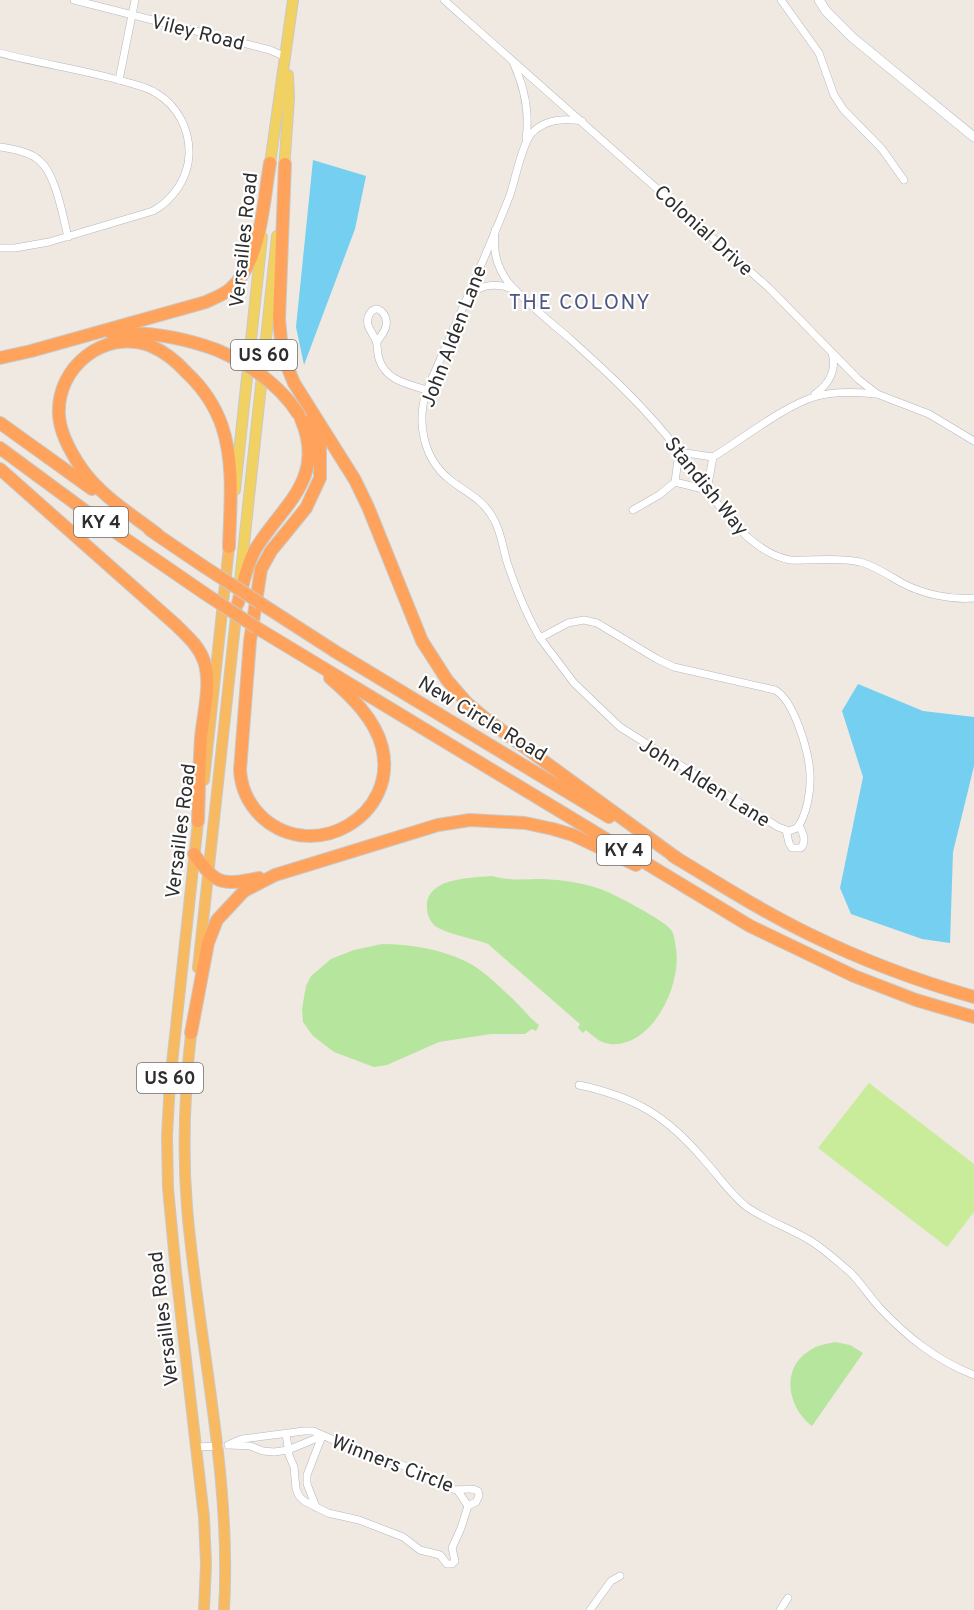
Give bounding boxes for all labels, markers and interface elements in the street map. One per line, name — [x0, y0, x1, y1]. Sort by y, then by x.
street label: Viley Road — [148, 10, 247, 58]
street label: Versailles Road — [225, 171, 265, 309]
street label: Colonial Drive — [648, 180, 758, 283]
street label: John Alden Lane — [416, 262, 494, 411]
district label: THE COLONY — [509, 290, 651, 317]
road number: US 60 — [231, 340, 297, 370]
street label: Standish Way — [658, 432, 753, 542]
road number: KY 4 — [74, 507, 128, 537]
street label: New Circle Road — [413, 671, 551, 768]
street label: John Alden Lane — [633, 733, 774, 834]
street label: Versailles Road — [161, 762, 203, 900]
road number: KY 4 — [597, 835, 651, 865]
road number: US 60 — [137, 1063, 203, 1093]
street label: Versailles Road — [144, 1250, 186, 1388]
street label: Winners Circle — [327, 1430, 457, 1500]

